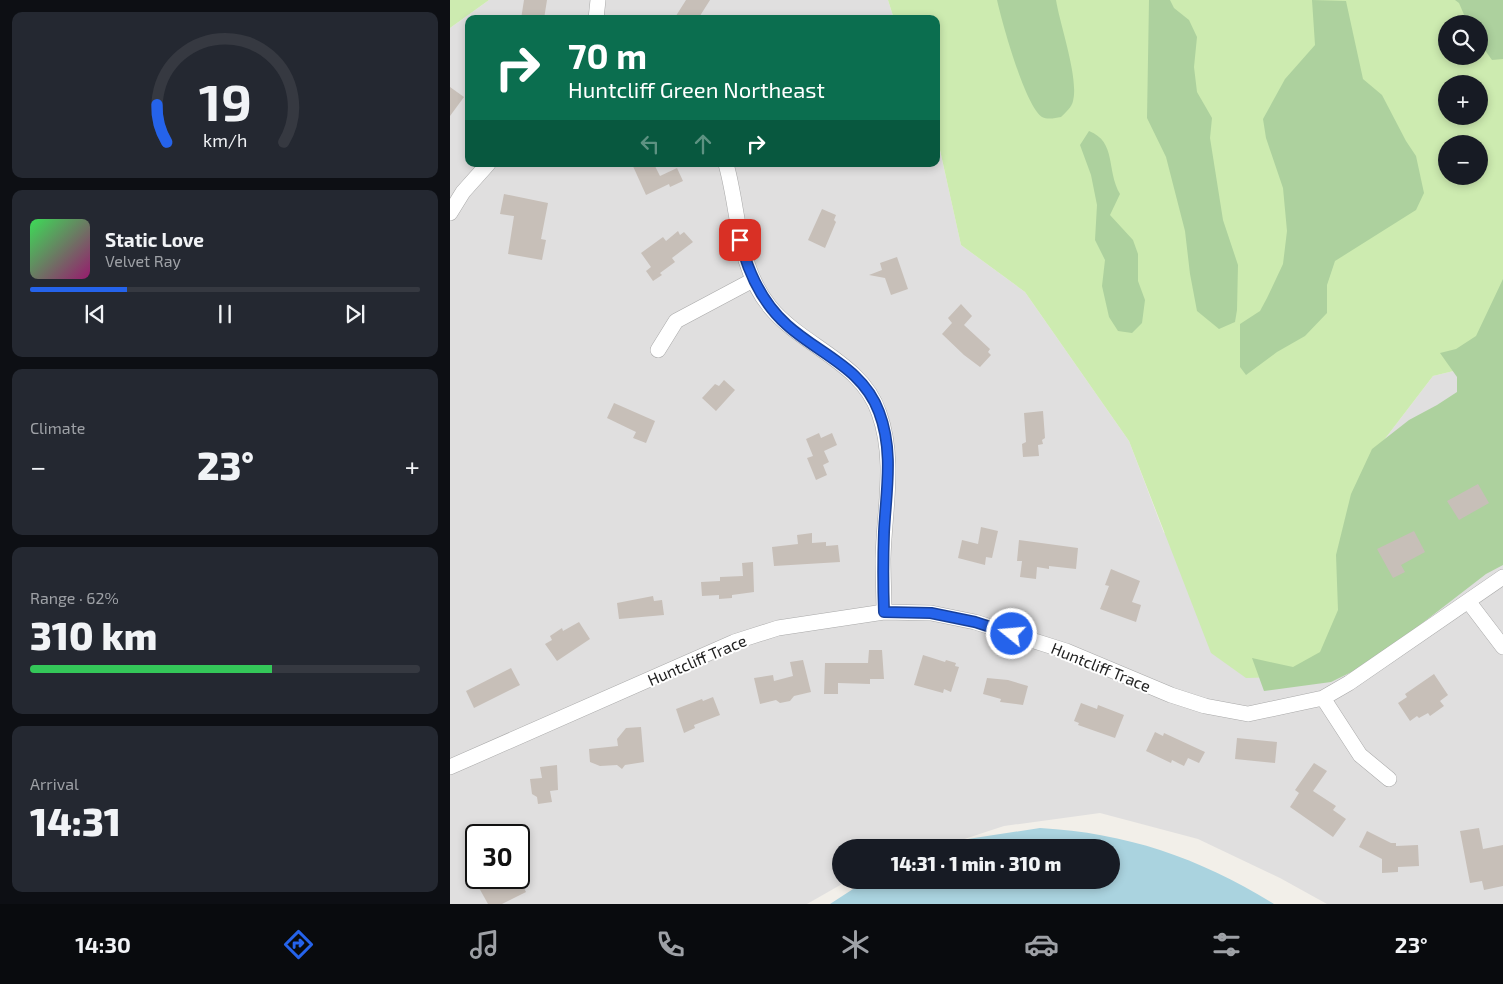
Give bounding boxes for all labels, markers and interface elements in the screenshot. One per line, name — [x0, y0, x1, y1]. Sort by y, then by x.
map controls — [1438, 15, 1488, 185]
button: search — [1438, 15, 1488, 65]
text: 70 m — [568, 34, 647, 76]
icon: right — [485, 35, 550, 100]
text: 19 — [198, 69, 252, 131]
button: + — [1438, 75, 1488, 125]
text: Huntcliff Green Northeast — [568, 76, 825, 102]
text: km/h — [203, 129, 247, 151]
icon: left — [636, 130, 664, 158]
icon: ahead — [689, 130, 717, 158]
icon: right — [742, 130, 770, 158]
button: − — [1438, 135, 1488, 185]
pin — [719, 219, 761, 261]
icon: arrive — [726, 226, 754, 254]
text: Static Love — [105, 228, 204, 251]
text: Velvet Ray — [105, 251, 181, 270]
icon: previous — [81, 300, 109, 328]
icon: pause — [211, 300, 239, 328]
icon: next — [341, 300, 369, 328]
text: Climate — [30, 418, 85, 437]
text: 23° — [197, 442, 254, 488]
text: − — [30, 449, 46, 483]
text: + — [405, 449, 420, 483]
text: Range · 62% — [30, 588, 119, 607]
position arrow — [985, 607, 1037, 659]
text: 310 km — [30, 612, 157, 658]
street label: Huntcliff Trace — [644, 630, 749, 689]
street label: Huntcliff Trace — [1049, 638, 1154, 695]
text: Arrival — [30, 774, 79, 793]
text: 14:31 — [30, 798, 121, 844]
speed limit sign: 30 — [465, 824, 530, 889]
text: 14:31 · 1 min · 310 m — [891, 852, 1061, 875]
icon: directions — [281, 927, 316, 962]
icon: music — [467, 927, 502, 962]
icon: phone — [653, 927, 688, 962]
icon: climate — [838, 927, 873, 962]
icon: car — [1024, 927, 1059, 962]
icon: filters — [1209, 927, 1244, 962]
text: 14:30 — [75, 931, 131, 957]
text: 23° — [1395, 931, 1428, 957]

